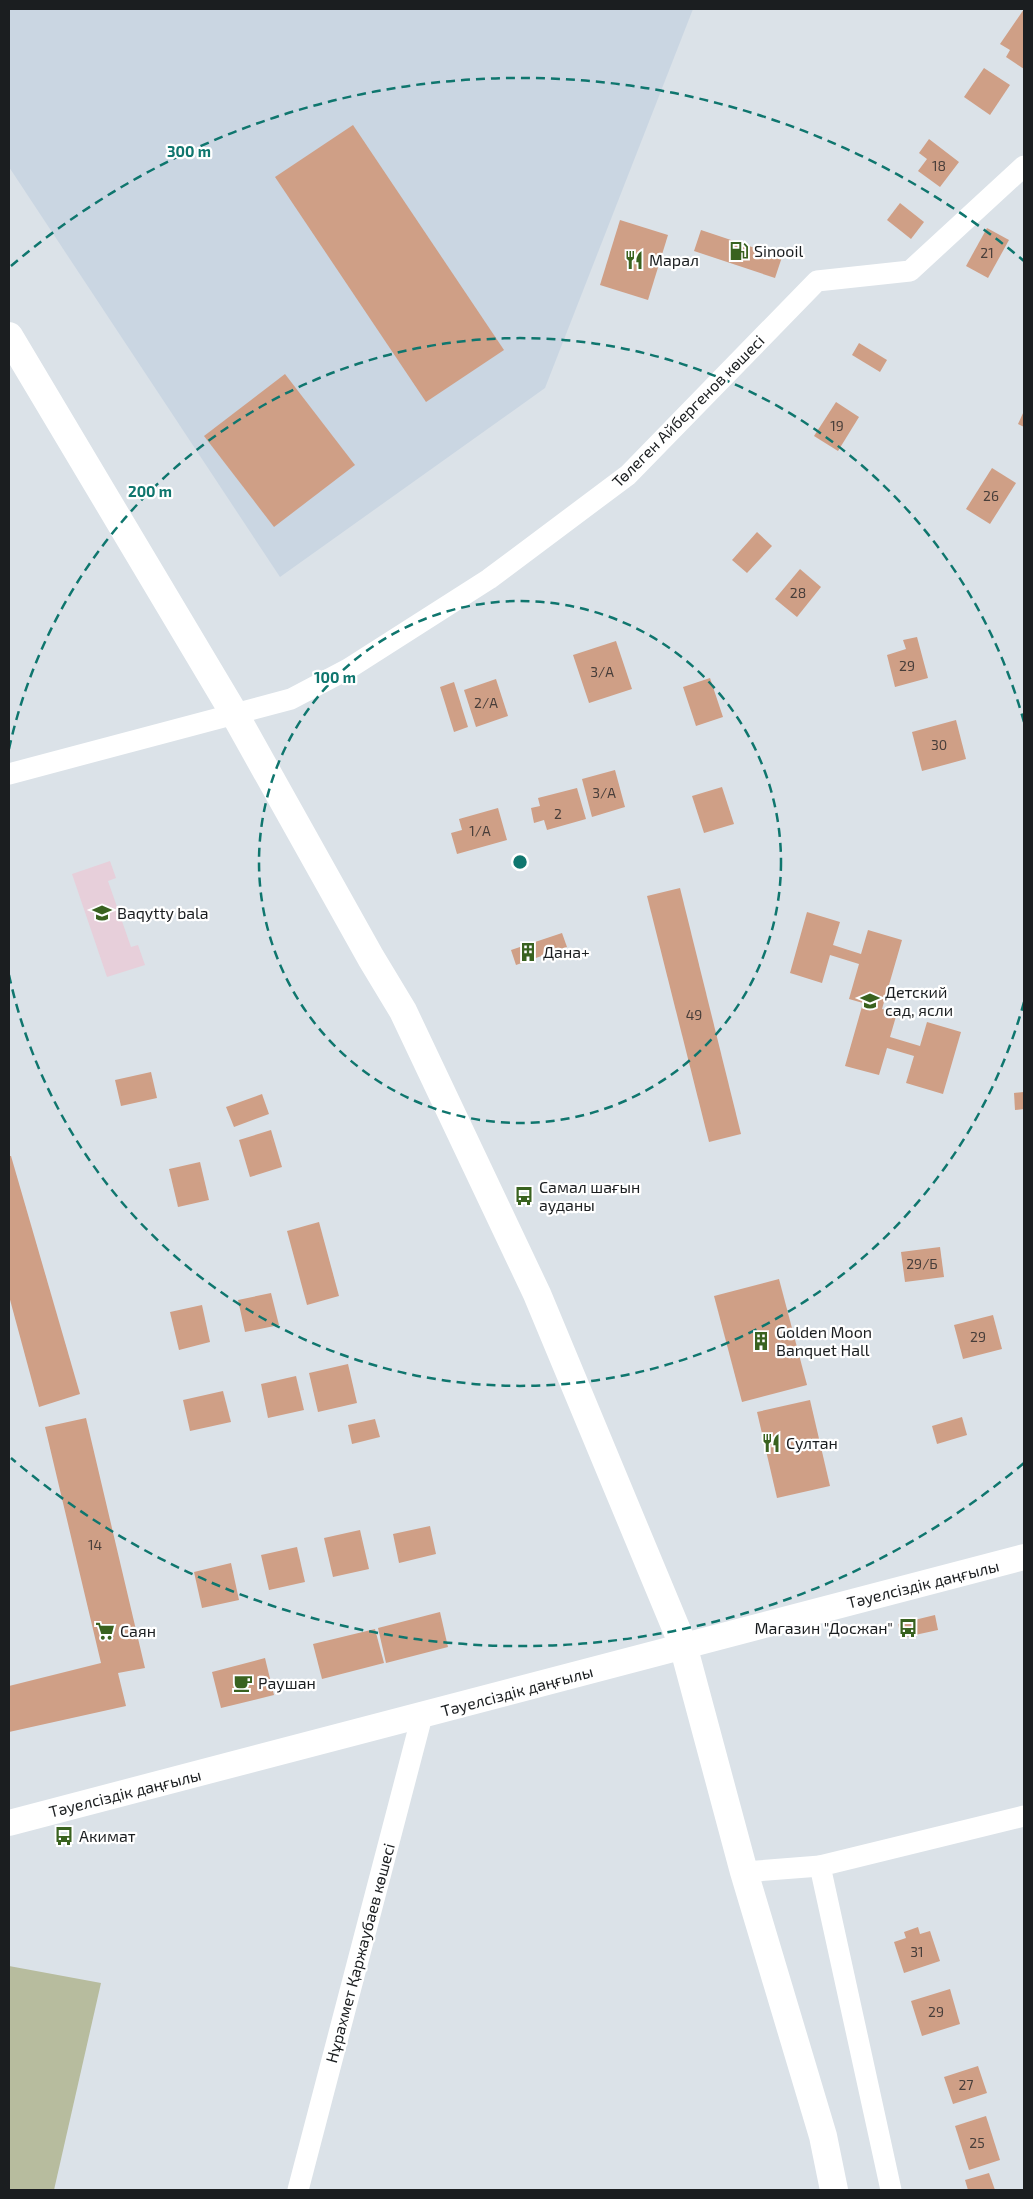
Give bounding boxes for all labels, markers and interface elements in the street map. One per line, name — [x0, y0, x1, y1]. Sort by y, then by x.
text: 300 m — [167, 142, 211, 160]
house number: 18 — [932, 157, 946, 174]
fuel station icon: Sinooil — [728, 240, 750, 262]
place label: Sinooil — [754, 241, 803, 260]
house number: 21 — [980, 244, 994, 261]
restaurant icon: Марал — [623, 249, 645, 271]
place label: Марал — [649, 250, 699, 269]
street label: Төлеген Айбергенов көшесі — [608, 331, 768, 491]
house number: 19 — [830, 417, 844, 434]
text: 200 m — [128, 482, 172, 500]
house number: 26 — [983, 487, 999, 504]
house number: 28 — [790, 584, 806, 601]
house number: 29 — [899, 657, 915, 674]
house number: 3/А — [590, 663, 614, 680]
text: 100 m — [314, 668, 356, 686]
house number: 2/А — [474, 694, 498, 711]
house number: 30 — [931, 736, 947, 753]
house number: 3/А — [592, 784, 616, 801]
house number: 2 — [554, 805, 562, 822]
house number: 1/А — [469, 822, 491, 839]
centre of rings — [511, 853, 529, 871]
school or university icon: Baqytty bala — [91, 902, 113, 924]
place label: Baqytty bala — [117, 903, 209, 922]
building icon: Дана+ — [517, 941, 539, 963]
place label: Дана+ — [543, 942, 590, 961]
place label: Детский сад, ясли — [885, 982, 953, 1019]
school or university icon: Детский сад, ясли — [859, 990, 881, 1012]
house number: 49 — [686, 1006, 702, 1023]
place label: Самал шағын ауданы — [539, 1177, 640, 1215]
bus stop icon: Самал шағын ауданы — [513, 1185, 535, 1207]
house number: 29/Б — [906, 1255, 938, 1272]
place label: Golden Moon Banquet Hall — [776, 1322, 872, 1359]
house number: 29 — [970, 1328, 986, 1345]
building icon: Golden Moon Banquet Hall — [750, 1330, 772, 1352]
restaurant icon: Султан — [760, 1432, 782, 1454]
place label: Султан — [786, 1433, 838, 1453]
house number: 14 — [88, 1536, 102, 1553]
street label: Тәуелсіздік даңғылы — [845, 1555, 1001, 1613]
bus stop icon: Магазин "Досжан" — [897, 1617, 919, 1639]
place label: Магазин "Досжан" — [755, 1618, 893, 1637]
supermarket icon: Саян — [94, 1620, 116, 1642]
place label: Саян — [120, 1621, 156, 1640]
street label: Тәуелсіздік даңғылы — [439, 1661, 595, 1721]
cafe icon: Раушан — [232, 1672, 254, 1694]
place label: Раушан — [258, 1673, 316, 1693]
street label: Тәуелсіздік даңғылы — [47, 1764, 203, 1822]
bus stop icon: Акимат — [53, 1825, 75, 1847]
place label: Акимат — [79, 1826, 136, 1845]
street label: Нұрахмет Қаржаубаев көшесі — [321, 1841, 399, 2065]
house number: 31 — [910, 1943, 924, 1960]
house number: 29 — [928, 2003, 944, 2020]
house number: 27 — [958, 2076, 974, 2093]
house number: 25 — [969, 2134, 985, 2151]

